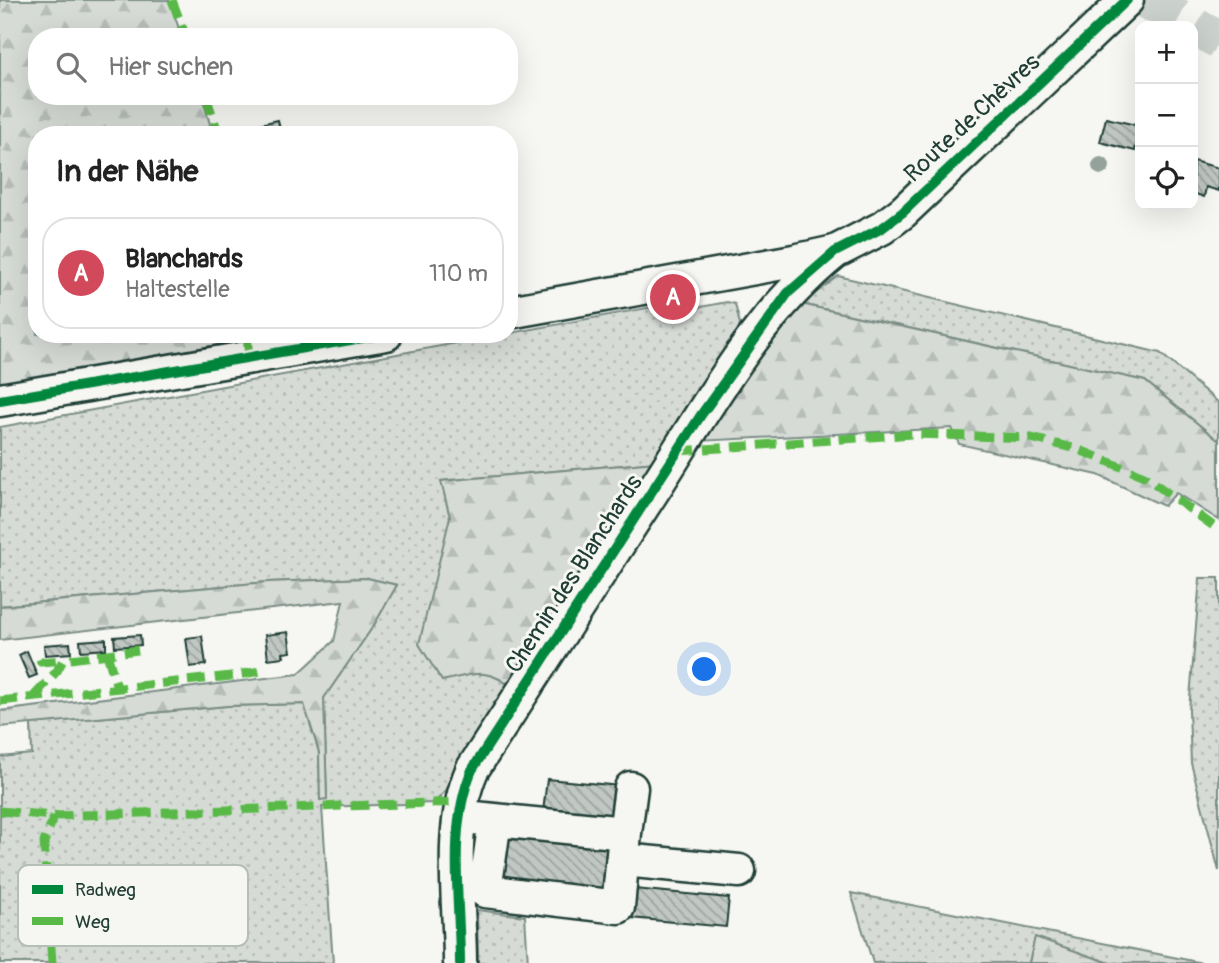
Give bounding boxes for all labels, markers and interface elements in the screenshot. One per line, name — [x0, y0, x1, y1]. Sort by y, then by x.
map controls — [1135, 21, 1198, 210]
button: + — [1135, 21, 1198, 84]
search box — [28, 28, 518, 105]
icon: search — [52, 48, 90, 86]
street label: Route de Chèvres — [898, 48, 1046, 188]
text: Hier suchen — [108, 51, 233, 83]
button: − — [1135, 84, 1198, 147]
button: locate — [1135, 147, 1198, 210]
text: In der Nähe — [56, 153, 198, 190]
text: Blanchards — [125, 243, 243, 275]
text: A — [74, 259, 88, 288]
text: 110 m — [429, 259, 488, 288]
pin: A — [650, 271, 696, 323]
text: Haltestelle — [125, 275, 230, 304]
street label: Chemin des Blanchards — [499, 469, 649, 678]
your location — [687, 652, 721, 686]
legend — [18, 865, 248, 946]
text: Radweg — [75, 878, 136, 902]
text: Weg — [75, 910, 110, 934]

